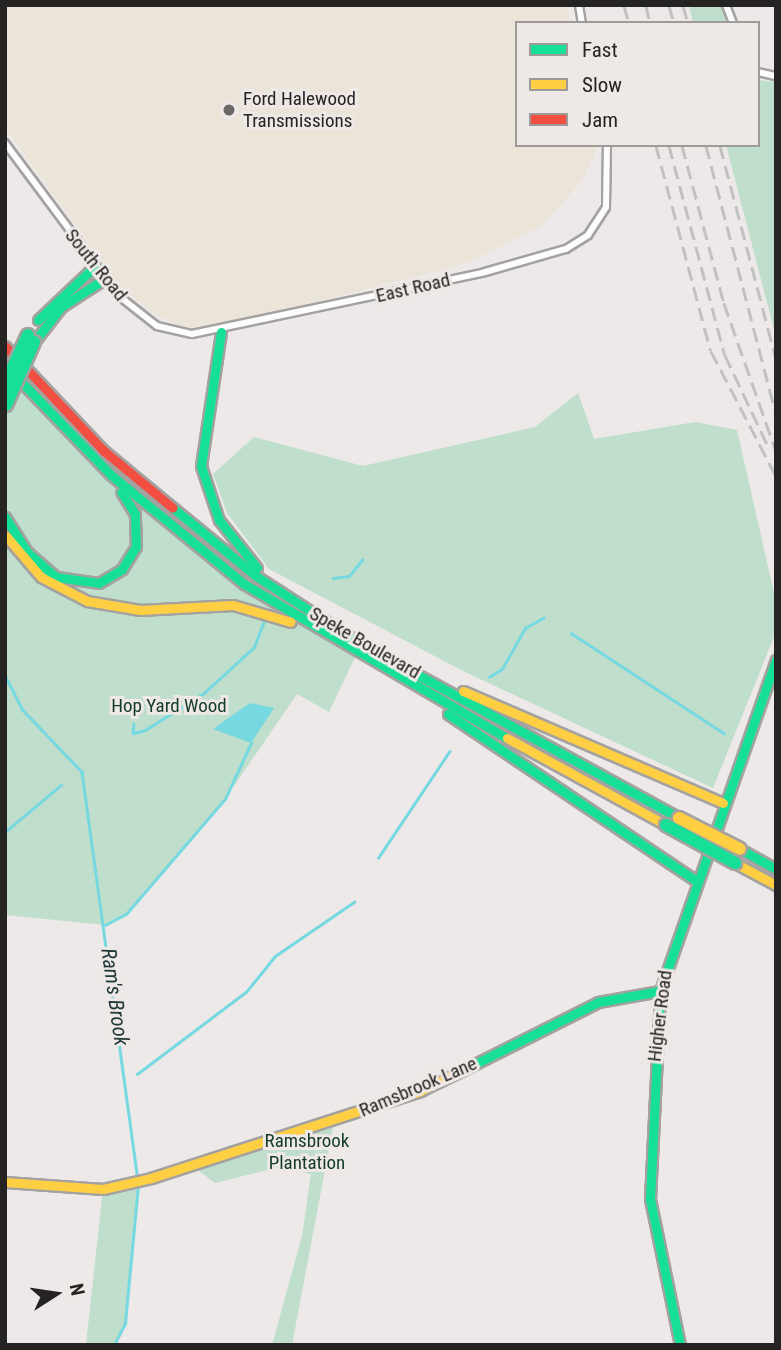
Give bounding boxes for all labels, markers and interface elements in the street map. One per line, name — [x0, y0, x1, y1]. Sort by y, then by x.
legend — [515, 21, 760, 147]
text: Fast — [582, 38, 618, 62]
text: Slow — [582, 73, 622, 97]
place label: Ford Halewood Transmissions — [243, 88, 356, 132]
marker: Ford Halewood Transmissions — [221, 102, 237, 118]
text: Jam — [582, 108, 618, 132]
street label: South Road — [60, 224, 132, 306]
street label: East Road — [374, 268, 452, 308]
street label: Speke Boulevard — [306, 602, 424, 684]
park label: Hop Yard Wood — [111, 695, 227, 717]
water label: Ram's Brook — [96, 947, 134, 1047]
street label: Higher Road — [643, 969, 677, 1063]
street label: Ramsbrook Lane — [356, 1052, 480, 1122]
park label: Ramsbrook Plantation — [265, 1130, 349, 1174]
north arrow — [21, 1259, 91, 1329]
text: N — [65, 1281, 89, 1298]

